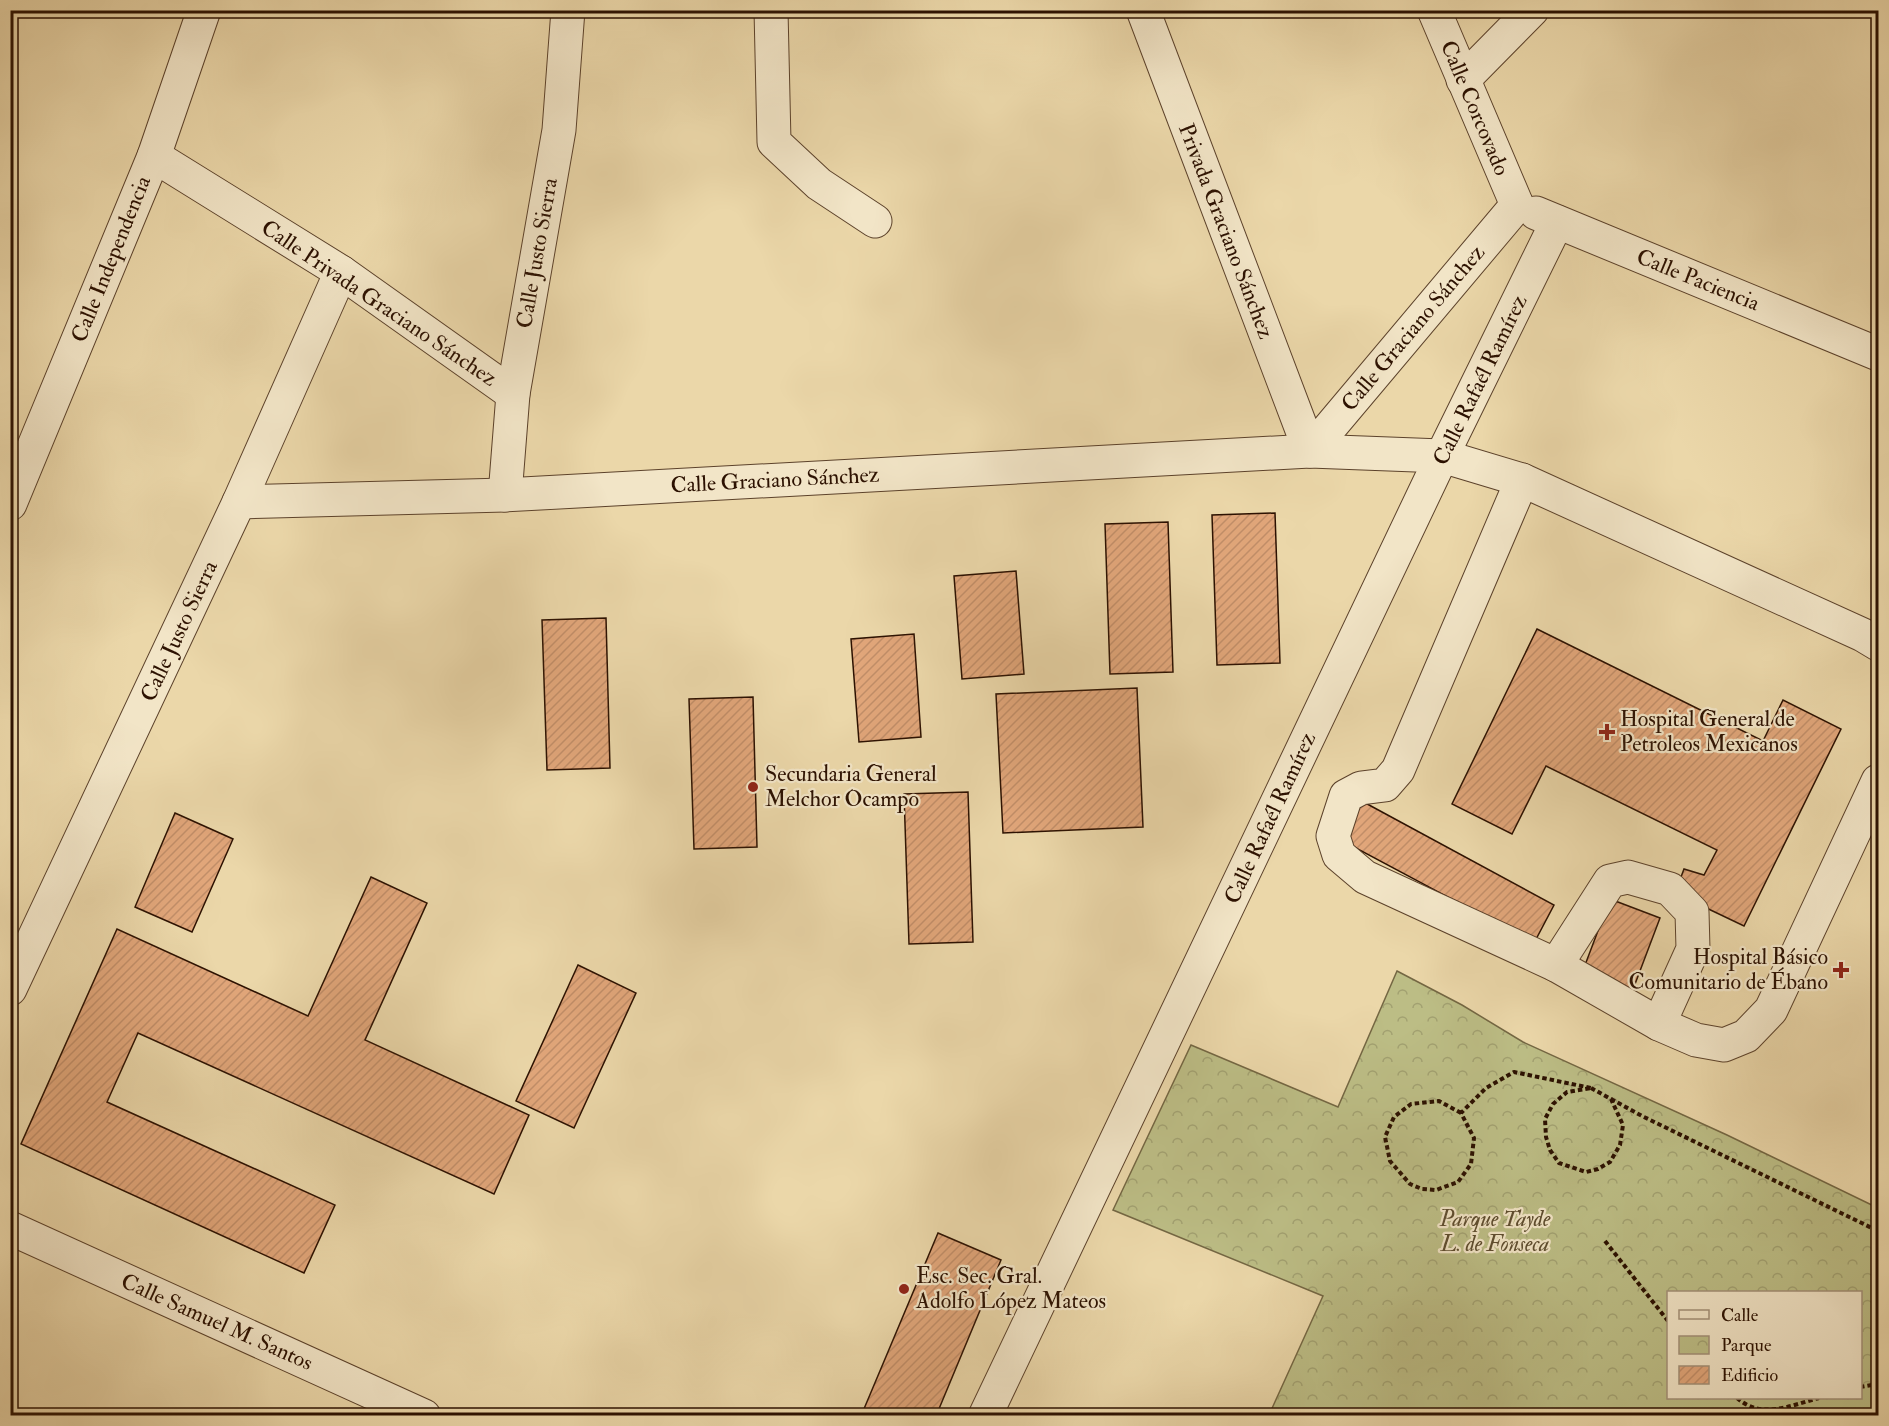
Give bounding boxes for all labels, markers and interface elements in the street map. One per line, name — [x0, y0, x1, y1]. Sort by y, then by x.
street label: Calle Corcovado — [1434, 36, 1516, 180]
street label: Privada Graciano Sánchez — [1172, 119, 1280, 343]
street label: Calle Independencia — [65, 171, 158, 347]
street label: Calle Justo Sierra — [510, 175, 564, 330]
street label: Calle Privada Graciano Sánchez — [256, 214, 503, 393]
street label: Calle Graciano Sánchez — [1335, 239, 1491, 417]
street label: Calle Paciencia — [1632, 243, 1765, 318]
street label: Calle Rafaél Ramírez — [1427, 290, 1534, 470]
street label: Calle Graciano Sánchez — [670, 461, 880, 499]
street label: Calle Justo Sierra — [134, 555, 224, 706]
place label: Hospital General de Petroleos Mexicanos — [1620, 705, 1798, 758]
marker: Hospital General de Petroleos Mexicanos — [1598, 723, 1616, 741]
street label: Calle Rafaél Ramírez — [1218, 727, 1322, 908]
place label: Secundaria General Melchor Ocampo — [765, 760, 937, 814]
marker: Secundaria General Melchor Ocampo — [746, 780, 760, 794]
place label: Hospital Básico Comunitario de Ébano — [1628, 943, 1828, 996]
marker: Hospital Básico Comunitario de Ébano — [1832, 961, 1850, 979]
park label: Parque Tayde L. de Fonseca — [1439, 1205, 1551, 1258]
place label: Esc. Sec. Gral. Adolfo López Mateos — [915, 1262, 1106, 1316]
street label: Calle Samuel M. Santos — [117, 1267, 317, 1377]
marker: Esc. Sec. Gral. Adolfo López Mateos — [897, 1282, 911, 1296]
legend — [1667, 1291, 1862, 1399]
text: Calle — [1721, 1304, 1759, 1327]
text: Parque — [1721, 1334, 1772, 1357]
text: Edificio — [1721, 1364, 1778, 1387]

